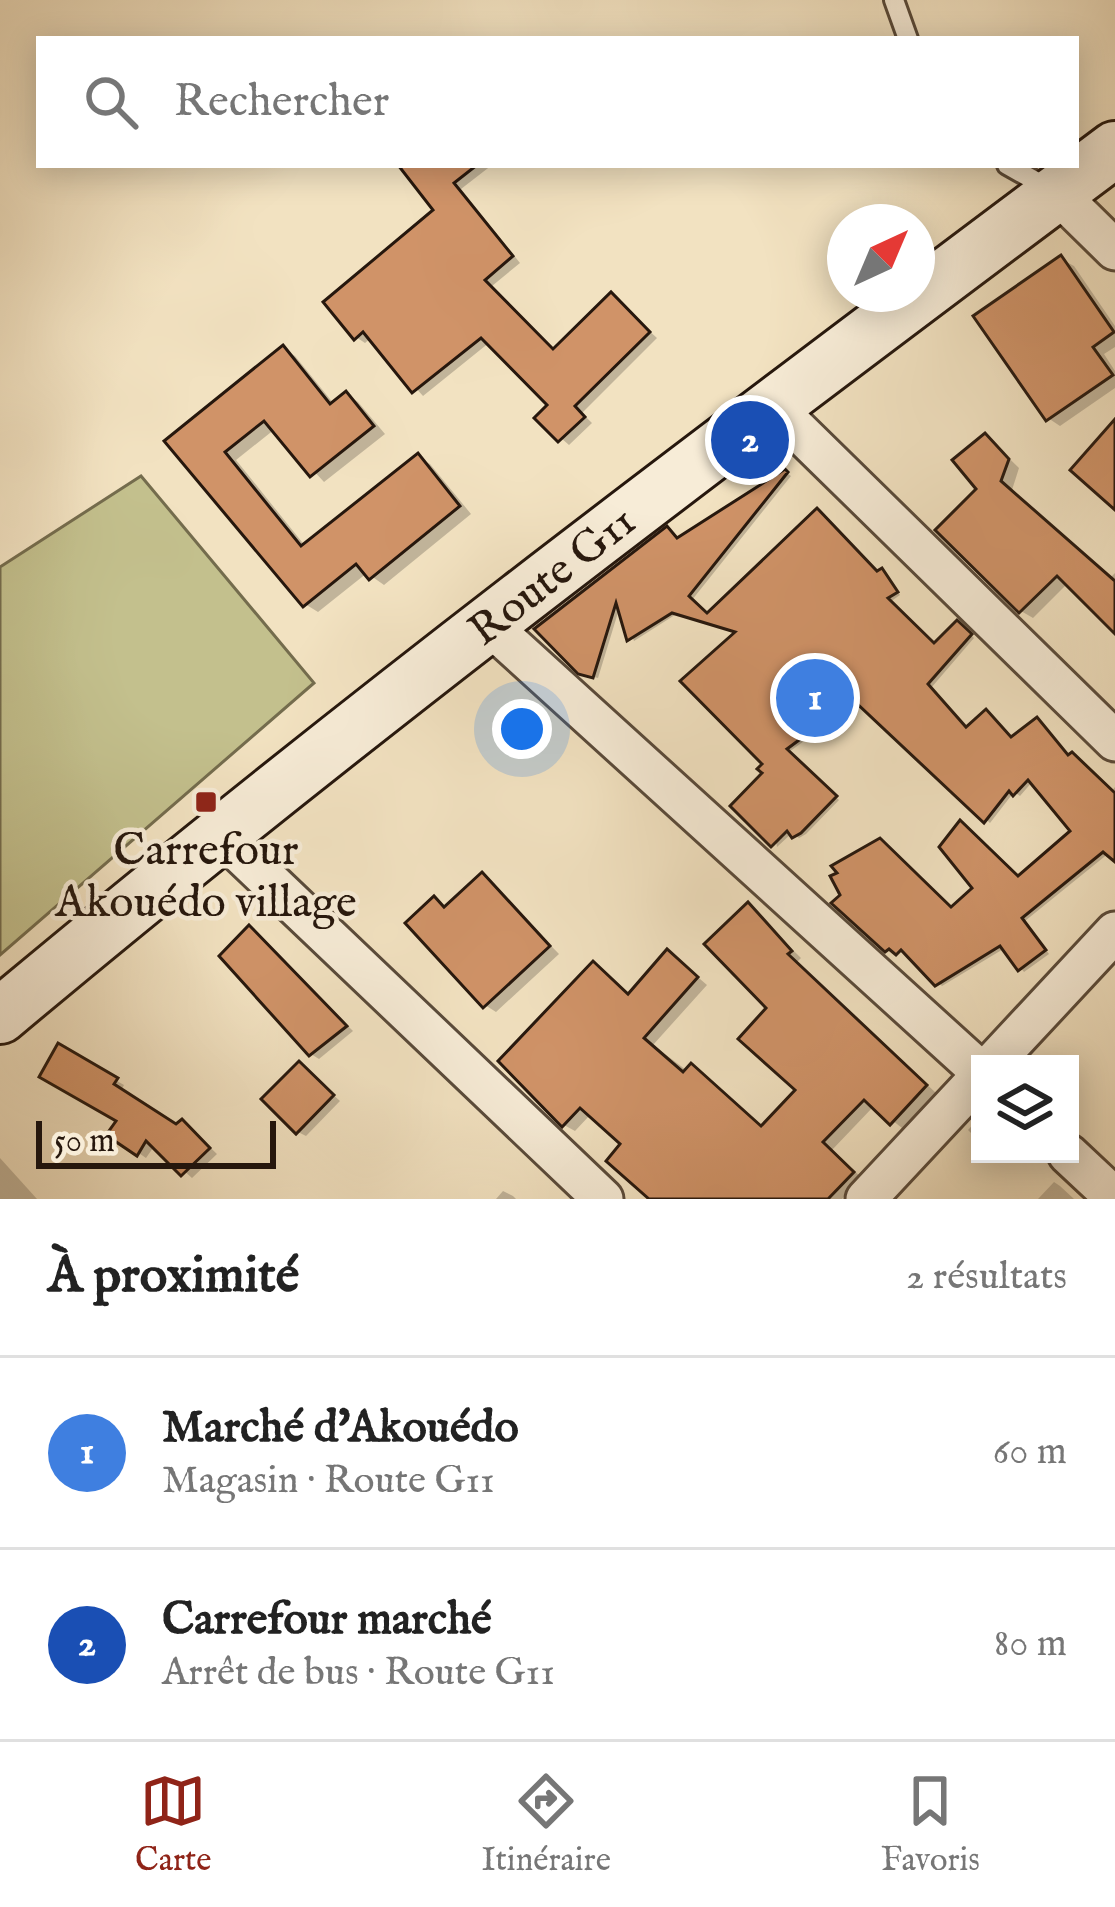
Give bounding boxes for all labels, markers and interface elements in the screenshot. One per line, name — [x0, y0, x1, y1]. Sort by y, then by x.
search box — [36, 36, 1079, 168]
icon: search — [78, 69, 144, 135]
text: Rechercher — [174, 74, 389, 131]
north arrow — [827, 204, 935, 312]
pin: 2 — [711, 395, 789, 485]
street label: Route G11 — [458, 494, 648, 660]
pin: 1 — [776, 653, 854, 743]
your location — [492, 699, 552, 759]
marker: Carrefour Akouédo village — [193, 789, 219, 815]
place label: Carrefour Akouédo village — [54, 823, 357, 932]
map controls — [971, 1055, 1079, 1163]
button: layers — [971, 1055, 1079, 1163]
scale bar — [36, 1115, 276, 1168]
text: 50 m — [54, 1121, 115, 1163]
text: À proximité — [48, 1245, 299, 1310]
text: 2 résultats — [906, 1253, 1067, 1302]
text: Marché d'Akouédo — [162, 1400, 519, 1457]
text: 1 — [80, 1428, 94, 1477]
text: 60 m — [993, 1428, 1067, 1477]
text: Magasin · Route G11 — [162, 1457, 495, 1506]
text: Carrefour marché — [162, 1592, 492, 1649]
text: 2 — [78, 1620, 96, 1669]
text: 80 m — [994, 1620, 1067, 1669]
text: Arrêt de bus · Route G11 — [162, 1649, 555, 1698]
tab: Carte — [135, 1768, 212, 1882]
tab: Itinéraire — [482, 1768, 611, 1882]
tab: Favoris — [881, 1768, 980, 1882]

